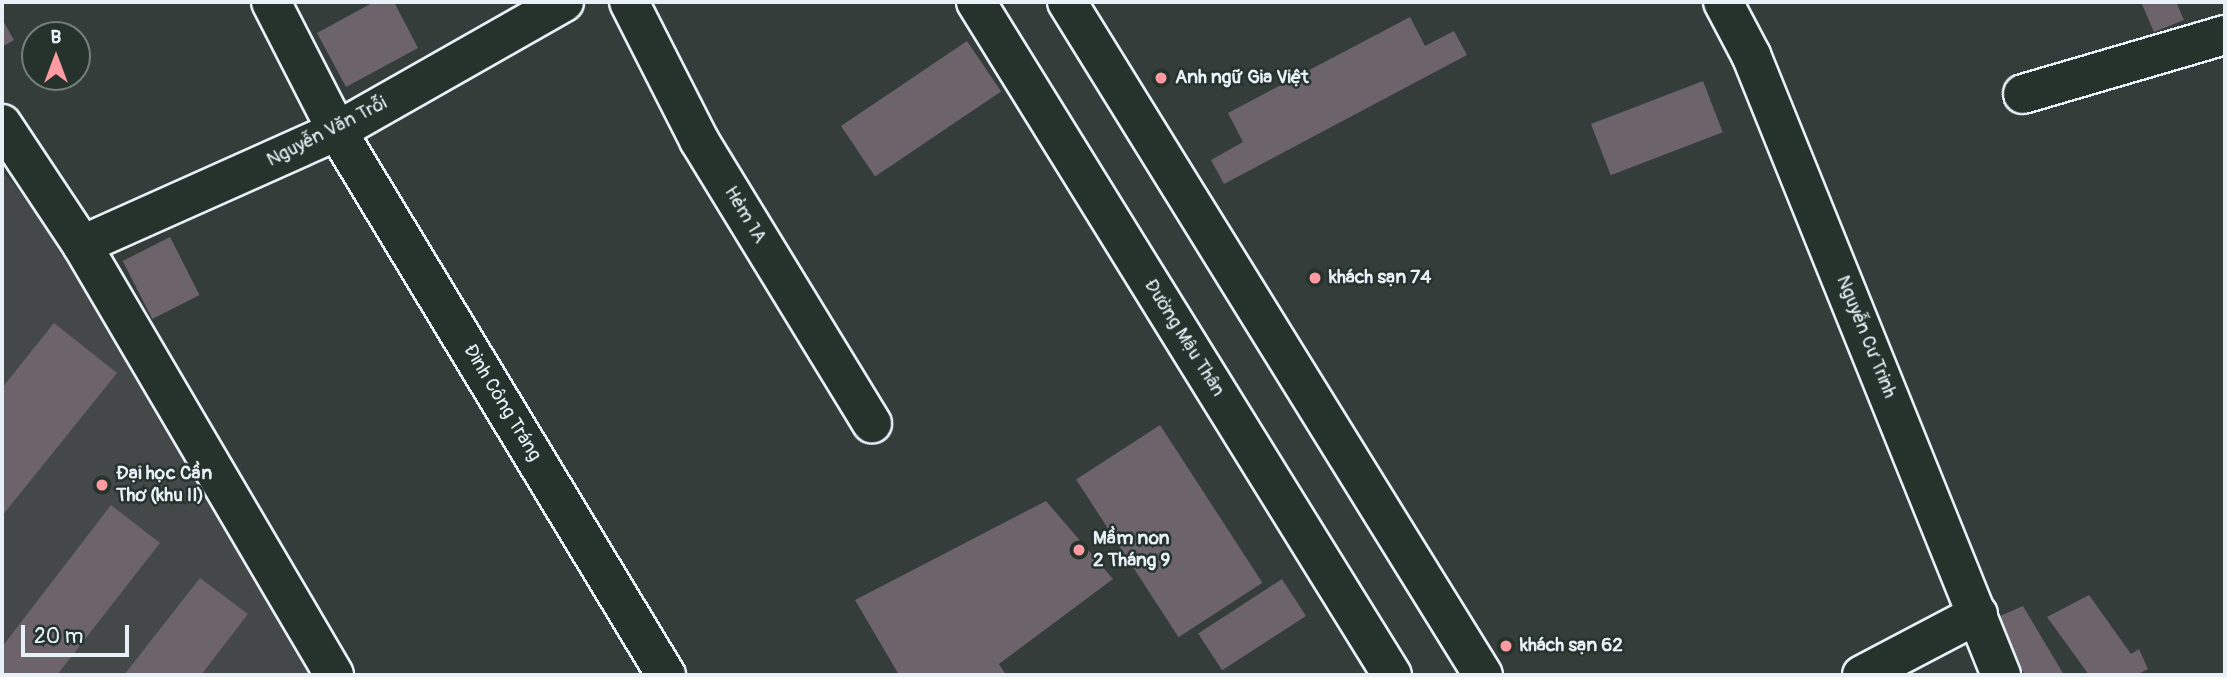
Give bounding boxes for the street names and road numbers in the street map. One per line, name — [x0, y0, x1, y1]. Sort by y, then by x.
street label: Nguyễn Văn Trỗi — [263, 92, 391, 172]
street label: Hẻm 1A — [719, 182, 771, 248]
street label: Nguyễn Cư Trinh — [1831, 272, 1901, 402]
street label: Đường Mậu Thân — [1139, 275, 1229, 401]
street label: Đinh Công Tráng — [458, 340, 546, 466]

